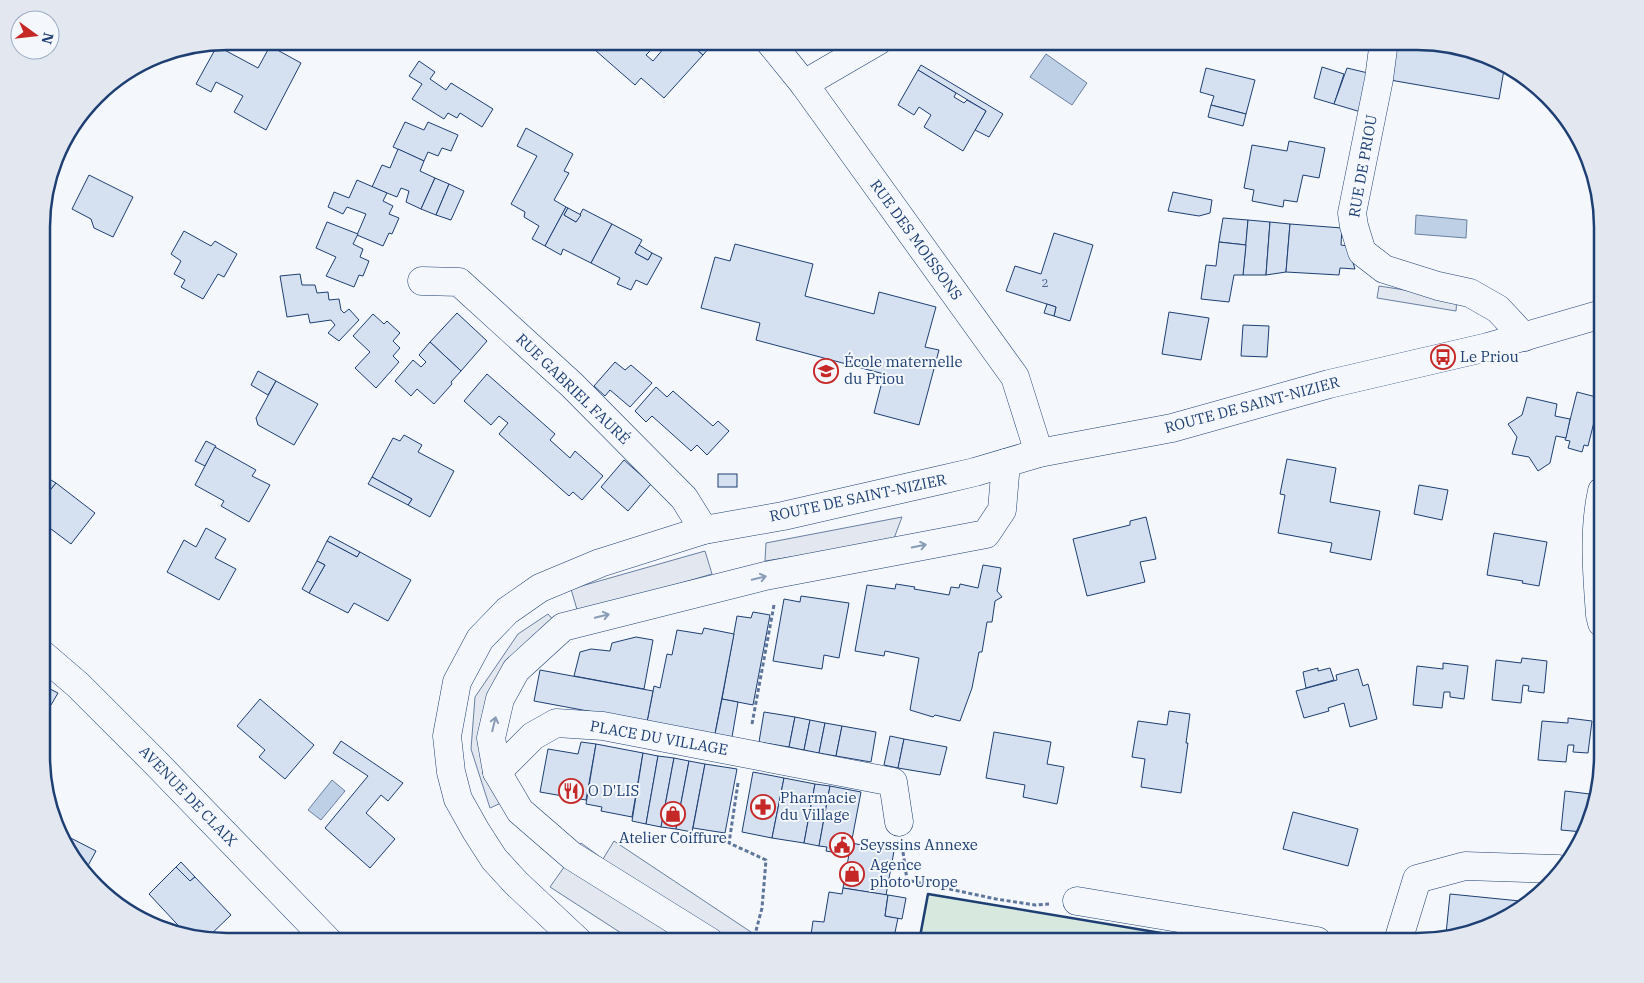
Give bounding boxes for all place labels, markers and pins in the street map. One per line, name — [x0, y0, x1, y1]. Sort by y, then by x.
bus stop icon: Le Priou — [1430, 344, 1456, 370]
place label: Le Priou — [1460, 347, 1519, 366]
place label: École maternelle du Priou — [844, 352, 963, 388]
school or university icon: École maternelle du Priou — [813, 358, 839, 384]
restaurant icon: O D'LIS — [558, 778, 584, 804]
place label: O D'LIS — [588, 781, 639, 800]
place label: Pharmacie du Village — [780, 788, 857, 824]
pharmacy icon: Pharmacie du Village — [750, 794, 776, 820]
shop icon: Atelier Coiffure — [660, 801, 686, 827]
place label: Atelier Coiffure — [619, 828, 727, 847]
public building icon: Seyssins Annexe — [829, 832, 855, 858]
place label: Seyssins Annexe — [860, 835, 978, 854]
place label: Agence photo Urope — [870, 855, 958, 891]
shop icon: Agence photo Urope — [839, 861, 865, 887]

